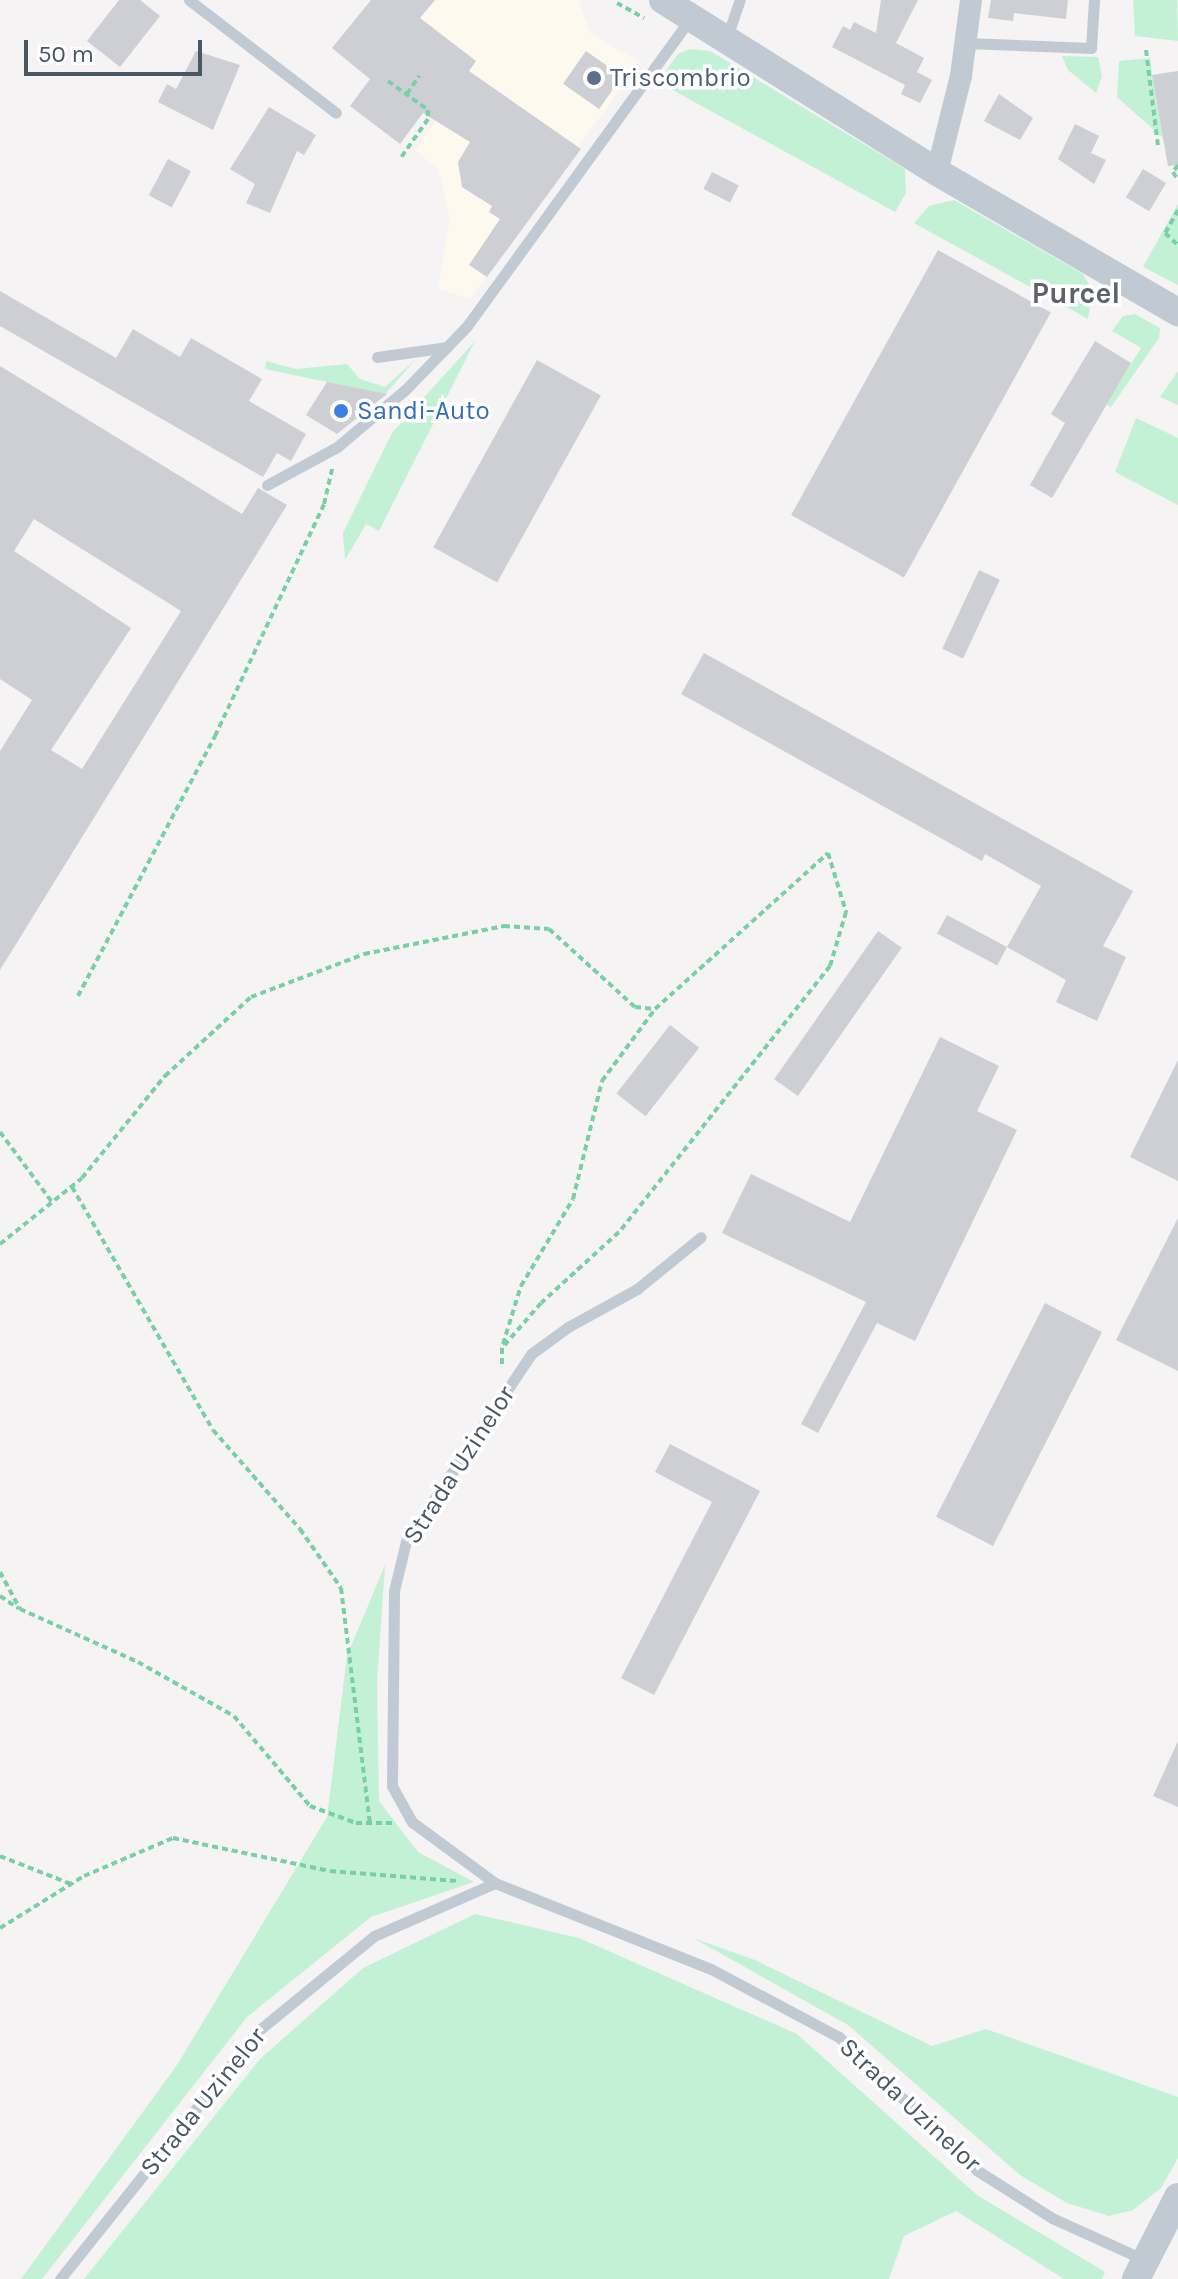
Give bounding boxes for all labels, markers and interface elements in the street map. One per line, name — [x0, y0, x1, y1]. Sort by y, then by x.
scale bar — [28, 24, 206, 74]
text: 50 m — [38, 40, 94, 68]
place label: Triscombrio — [610, 62, 751, 94]
marker: Triscombrio — [585, 69, 603, 87]
district label: Purcel — [1032, 275, 1120, 311]
place label: Sandi-Auto — [357, 395, 490, 427]
marker: Sandi-Auto — [332, 402, 350, 420]
street label: Strada Uzinelor — [396, 1380, 522, 1550]
street label: Strada Uzinelor — [134, 2021, 272, 2183]
street label: Strada Uzinelor — [833, 2031, 987, 2179]

